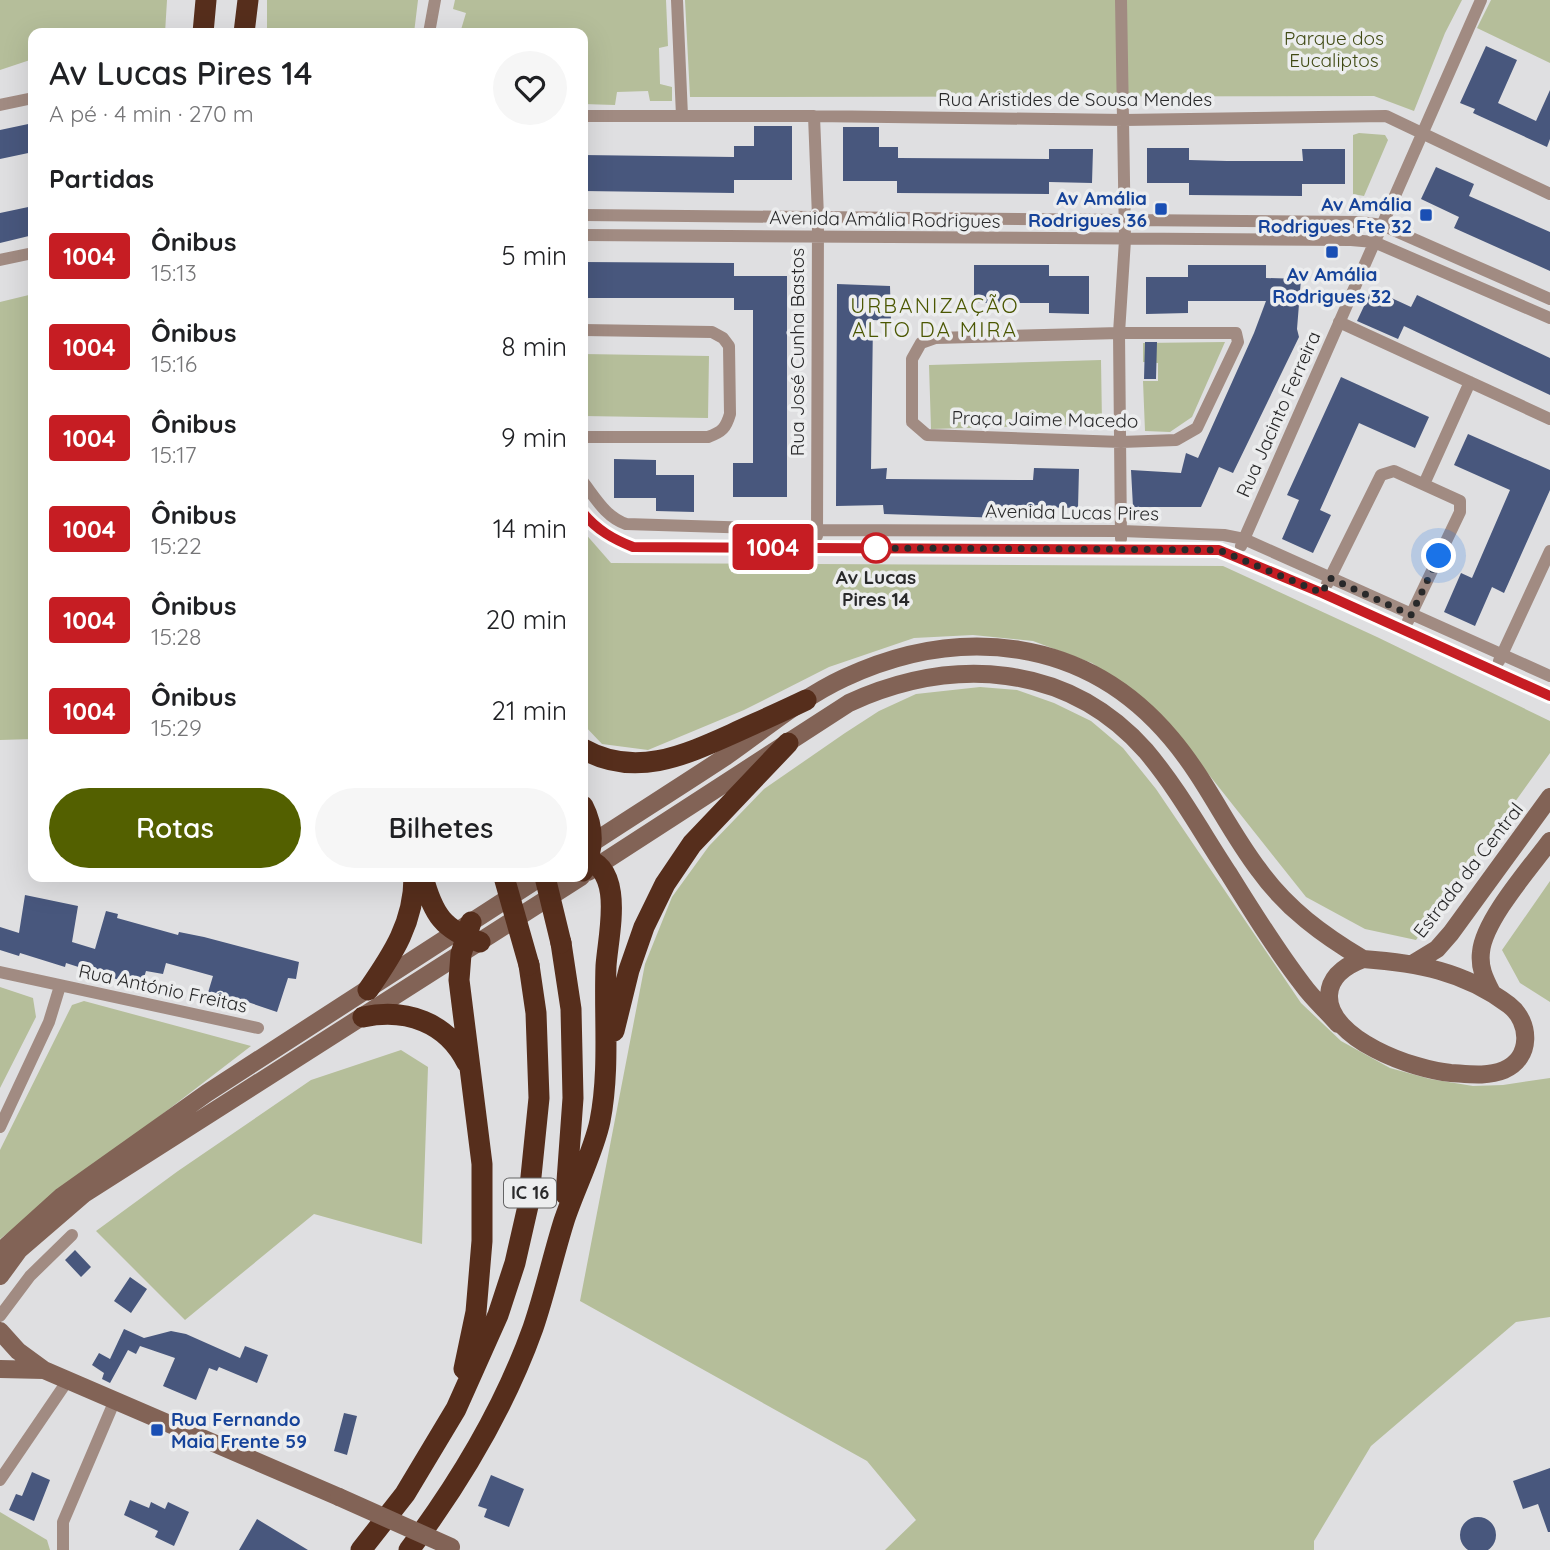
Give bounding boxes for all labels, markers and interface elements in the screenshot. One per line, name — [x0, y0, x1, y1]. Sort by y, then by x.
park label: Parque dos Eucaliptos — [1284, 26, 1384, 72]
button: heart — [493, 51, 567, 125]
text: Av Lucas Pires 14 — [49, 52, 312, 93]
street label: Rua Aristides de Sousa Mendes — [938, 87, 1212, 111]
text: A pé · 4 min · 270 m — [49, 99, 254, 128]
text: Partidas — [49, 162, 154, 195]
place label: Av Amália Rodrigues 36 — [1028, 186, 1147, 232]
place label: Av Amália Rodrigues Fte 32 — [1258, 192, 1412, 238]
marker: Av Amália Rodrigues 36 — [1153, 201, 1169, 217]
street label: Avenida Amália Rodrigues — [769, 205, 1001, 233]
marker: Av Amália Rodrigues Fte 32 — [1418, 207, 1434, 223]
text: Ônibus — [151, 225, 236, 258]
text: 5 min — [501, 239, 567, 272]
text: 1004 — [63, 241, 116, 271]
marker: Av Amália Rodrigues 32 — [1324, 244, 1340, 260]
street label: Rua José Cunha Bastos — [785, 248, 809, 456]
text: 15:13 — [151, 258, 197, 287]
place label: Av Amália Rodrigues 32 — [1272, 262, 1392, 308]
district label: URBANIZAÇÃO ALTO DA MIRA — [850, 292, 1020, 342]
text: Ônibus — [151, 316, 236, 349]
street label: Rua Jacinto Ferreira — [1231, 327, 1325, 501]
text: 8 min — [502, 330, 567, 363]
text: 1004 — [63, 332, 116, 362]
text: 15:16 — [151, 349, 197, 378]
street label: Praça Jaime Macedo — [951, 405, 1139, 433]
text: Ônibus — [151, 407, 236, 440]
text: 9 min — [501, 421, 567, 454]
text: 1004 — [63, 423, 116, 453]
text: 15:17 — [151, 440, 197, 469]
text: Ônibus — [151, 498, 236, 531]
street label: Avenida Lucas Pires — [985, 498, 1159, 526]
text: 14 min — [493, 512, 567, 545]
text: 1004 — [63, 514, 116, 544]
line badge: 1004 — [724, 524, 822, 570]
text: 15:22 — [151, 531, 202, 560]
text: 1004 — [747, 532, 799, 562]
marker: Av Lucas Pires 14 — [861, 533, 891, 563]
your location — [1421, 538, 1456, 573]
place label: Av Lucas Pires 14 — [836, 565, 916, 611]
text: Ônibus — [151, 589, 236, 622]
text: 20 min — [486, 603, 567, 636]
text: 1004 — [63, 605, 116, 635]
text: 15:28 — [151, 622, 201, 651]
text: Ônibus — [151, 680, 236, 713]
text: 21 min — [492, 694, 567, 727]
text: 1004 — [63, 696, 116, 726]
text: 15:29 — [151, 713, 202, 742]
button: Rotas — [49, 788, 301, 868]
button: Bilhetes — [315, 788, 567, 868]
street label: Estrada da Central — [1408, 798, 1528, 942]
street label: Rua António Freitas — [76, 958, 250, 1018]
road number: IC 16 — [504, 1178, 556, 1208]
place label: Rua Fernando Maia Frente 59 — [171, 1407, 307, 1453]
marker: Rua Fernando Maia Frente 59 — [149, 1422, 165, 1438]

